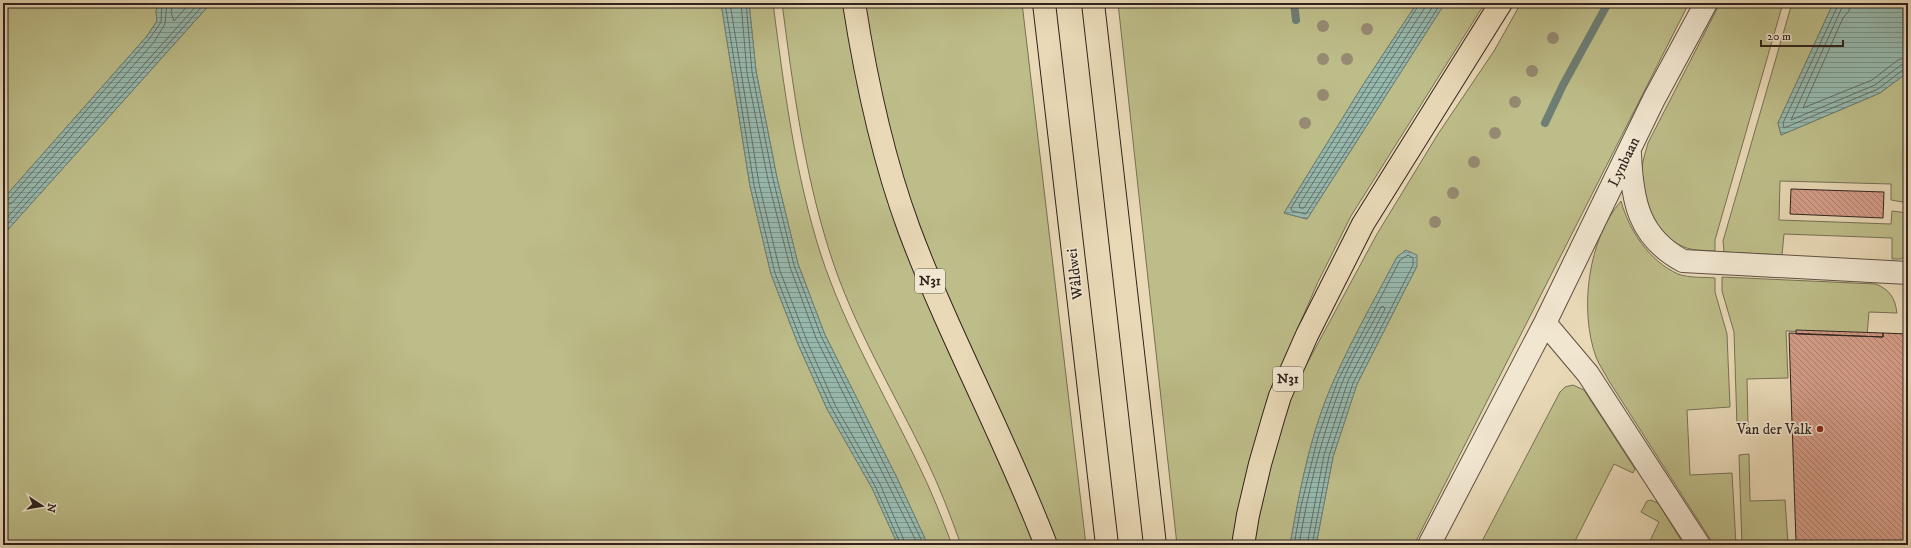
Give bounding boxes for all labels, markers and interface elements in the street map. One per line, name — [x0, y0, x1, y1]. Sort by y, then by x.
scale bar — [1761, 22, 1843, 48]
text: 20 m — [1767, 29, 1791, 44]
street label: Lynbaan — [1604, 134, 1644, 190]
street label: Wâldwei — [1062, 247, 1088, 302]
road number: N31 — [915, 269, 945, 293]
road number: N31 — [1273, 367, 1303, 391]
place label: Van der Valk — [1736, 420, 1813, 439]
marker: Van der Valk — [1815, 424, 1825, 434]
north arrow — [22, 486, 62, 526]
text: N — [43, 502, 59, 514]

